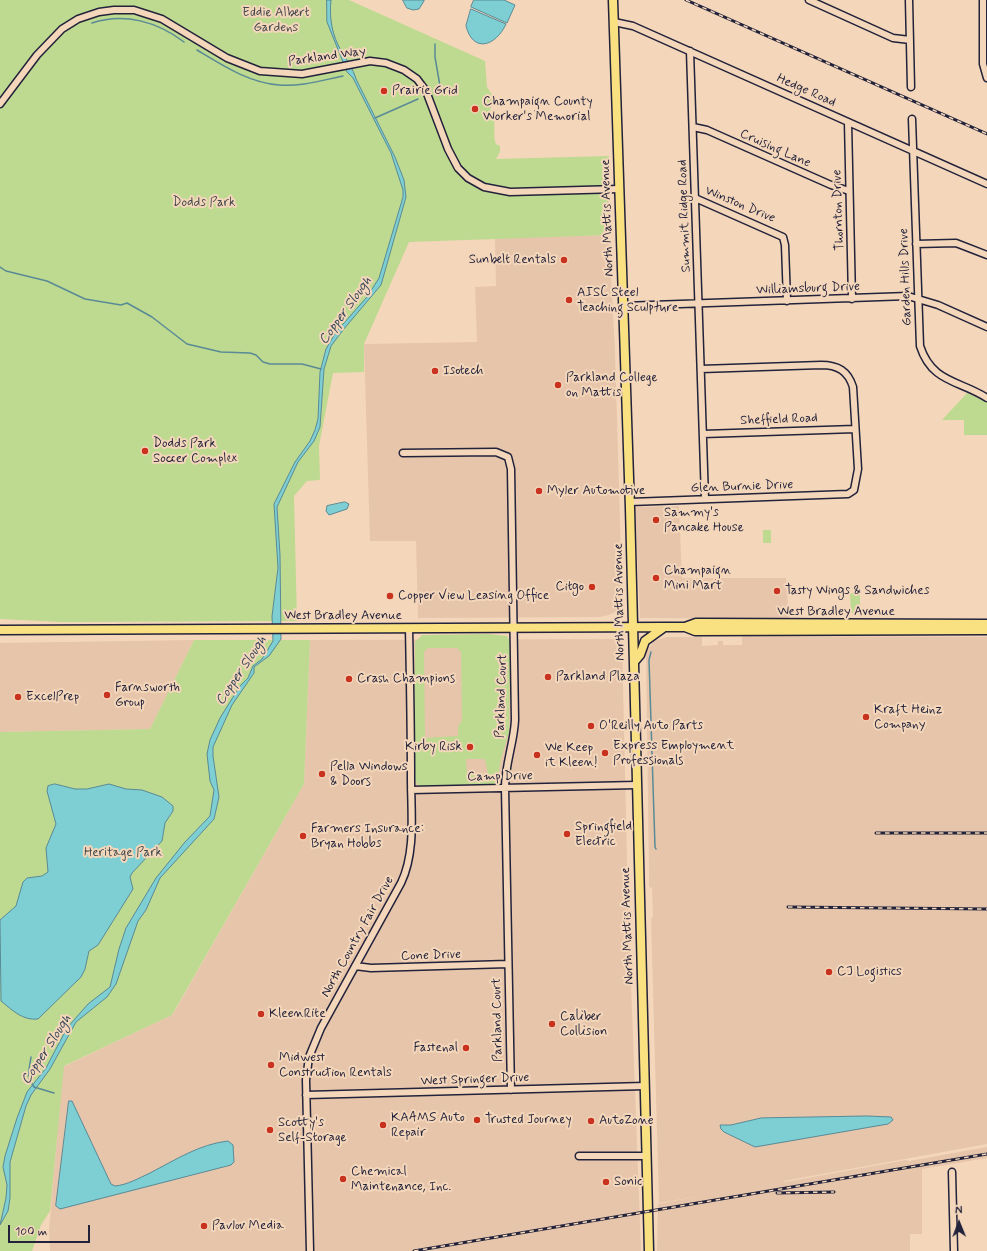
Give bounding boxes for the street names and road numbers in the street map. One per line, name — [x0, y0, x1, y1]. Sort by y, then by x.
street label: Parkland Way — [287, 44, 367, 70]
street label: Hedge Road — [774, 71, 838, 111]
street label: Cruising Lane — [737, 126, 813, 172]
street label: North Mattis Avenue — [598, 159, 618, 277]
street label: Summit Ridge Road — [675, 159, 695, 273]
street label: Thornton Drive — [830, 169, 848, 251]
street label: Winston Drive — [703, 183, 777, 227]
street label: Garden Hills Drive — [897, 228, 915, 326]
street label: Williamsburg Drive — [756, 279, 860, 299]
street label: Sheffield Road — [740, 411, 818, 429]
street label: Glen Burnie Drive — [690, 477, 794, 497]
street label: North Mattis Avenue — [611, 543, 629, 661]
street label: West Bradley Avenue — [777, 604, 895, 620]
street label: West Bradley Avenue — [284, 608, 402, 624]
street label: Parkland Court — [493, 654, 511, 738]
street label: Camp Drive — [467, 769, 533, 785]
street label: North Mattis Avenue — [618, 867, 638, 985]
street label: North Country Fair Drive — [318, 874, 398, 1000]
street label: Cone Drive — [401, 947, 461, 965]
street label: Parkland Court — [489, 978, 507, 1062]
street label: West Springer Drive — [420, 1070, 530, 1090]

